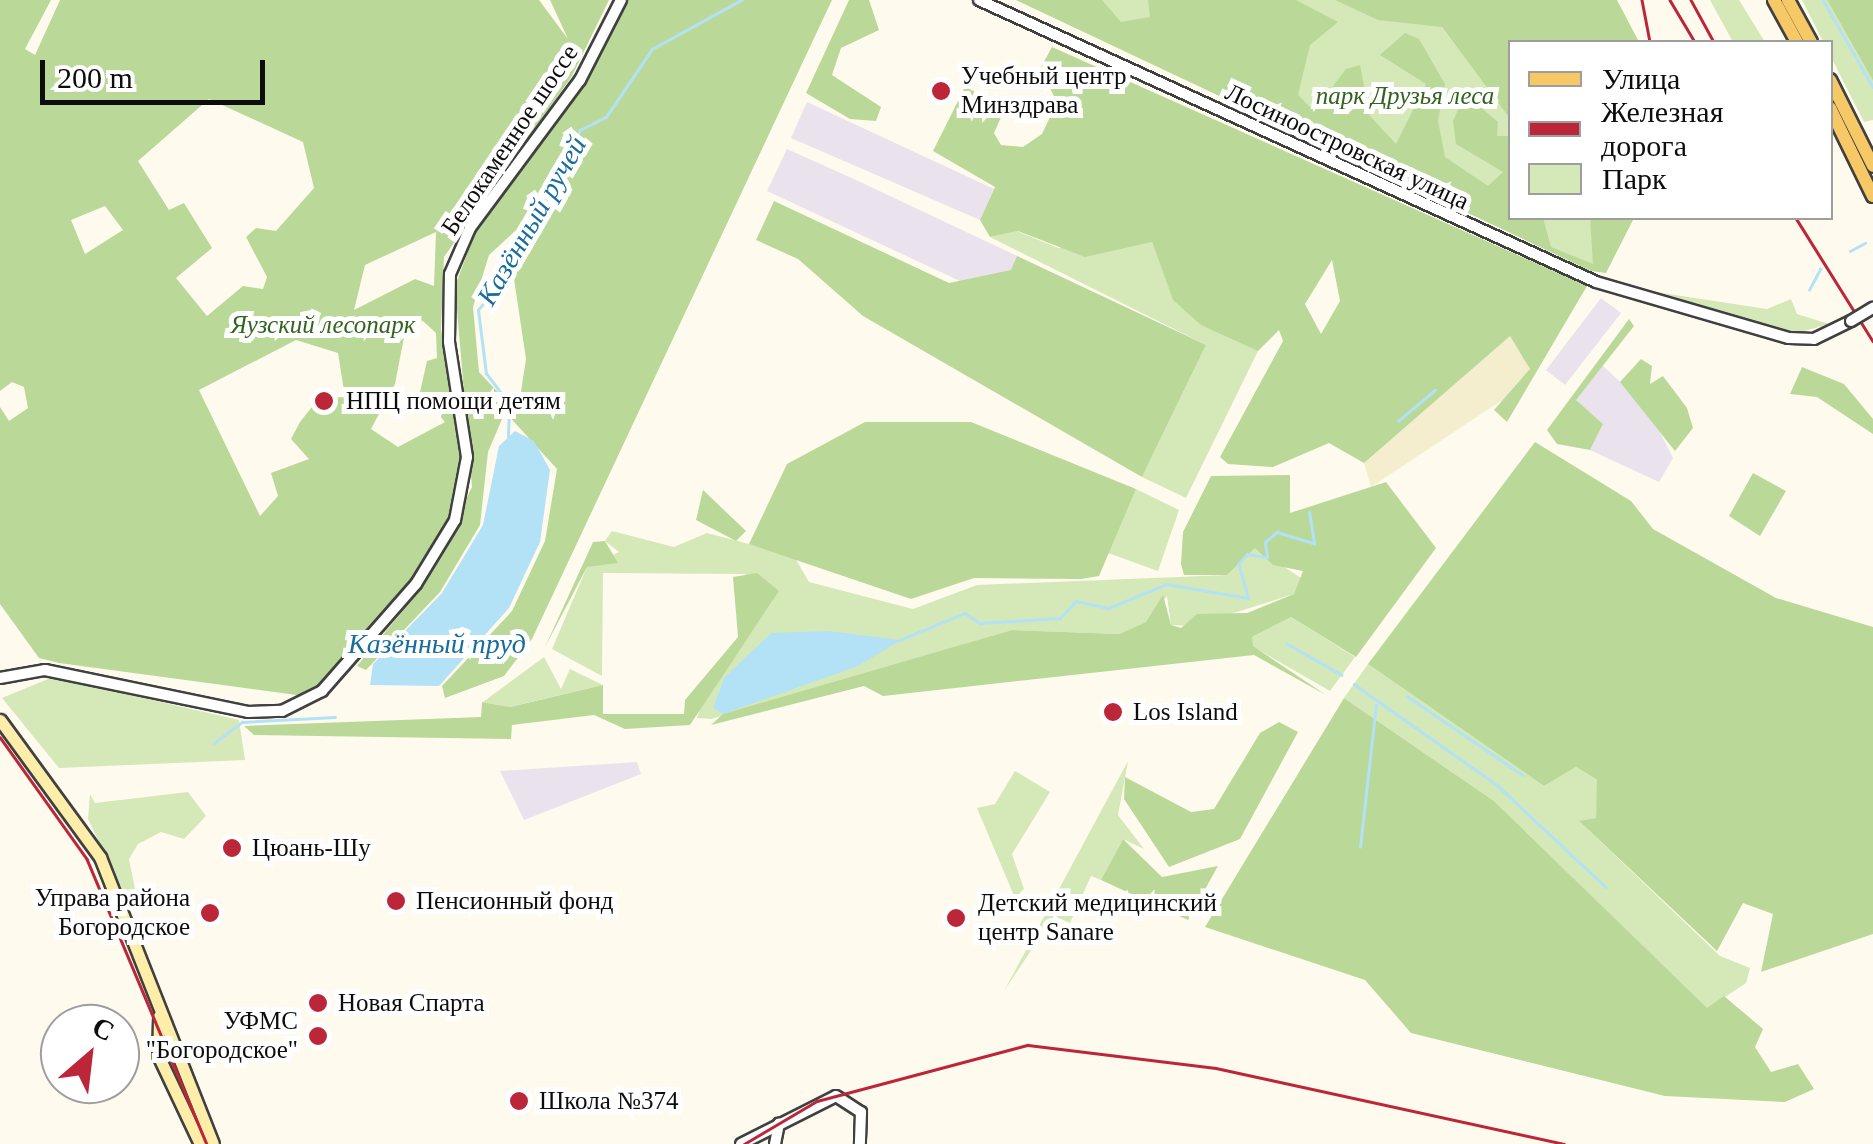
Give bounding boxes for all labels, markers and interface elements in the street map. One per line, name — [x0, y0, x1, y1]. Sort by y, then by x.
street label: Белокаменное шоссе — [435, 39, 585, 241]
scale bar — [45, 40, 270, 102]
legend — [1508, 40, 1833, 220]
text: 200 m — [57, 61, 133, 94]
place label: Учебный центр Минздрава — [961, 62, 1126, 121]
text: Улица — [1602, 62, 1680, 95]
street label: Лосиноостровская улица — [1220, 77, 1474, 217]
marker: Учебный центр Минздрава — [930, 80, 952, 102]
park label: парк Друзья леса — [1316, 81, 1494, 111]
text: Железная дорога — [1601, 95, 1723, 162]
water label: Казённый ручей — [470, 131, 594, 311]
text: Парк — [1602, 162, 1667, 195]
park label: Яузский лесопарк — [230, 310, 416, 340]
place label: НПЦ помощи детям — [346, 386, 561, 416]
marker: НПЦ помощи детям — [311, 388, 337, 414]
water label: Казённый пруд — [348, 627, 526, 661]
place label: Los Island — [1133, 697, 1238, 727]
marker: Los Island — [1102, 701, 1124, 723]
place label: Цюань-Шу — [252, 833, 371, 863]
marker: Цюань-Шу — [221, 837, 243, 859]
place label: Управа района Богородское — [35, 884, 190, 943]
place label: Пенсионный фонд — [416, 886, 613, 916]
place label: Детский медицинский центр Sanare — [978, 889, 1217, 948]
marker: Пенсионный фонд — [385, 890, 407, 912]
marker: Управа района Богородское — [199, 902, 221, 924]
marker: Детский медицинский центр Sanare — [943, 905, 969, 931]
place label: Новая Спарта — [338, 988, 485, 1018]
marker: Новая Спарта — [307, 992, 329, 1014]
north arrow — [40, 1004, 140, 1104]
place label: УФМС "Богородское" — [146, 1007, 298, 1066]
text: С — [87, 1010, 120, 1047]
marker: УФМС "Богородское" — [307, 1025, 329, 1047]
place label: Школа №374 — [539, 1086, 678, 1116]
marker: Школа №374 — [508, 1090, 530, 1112]

